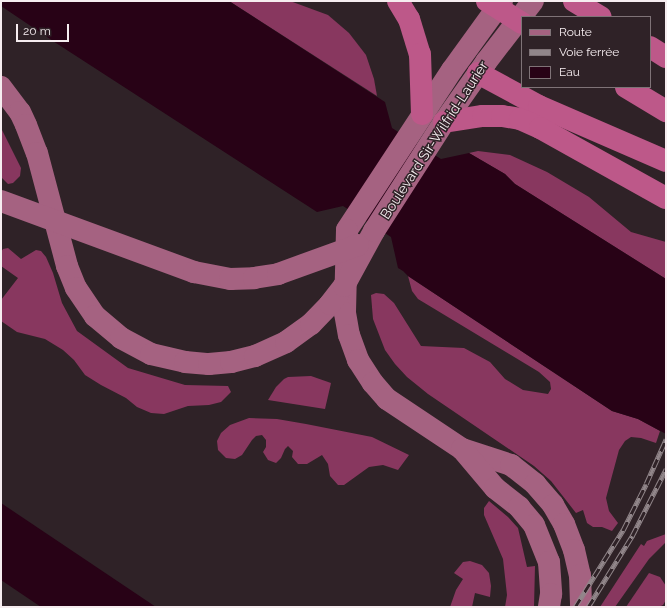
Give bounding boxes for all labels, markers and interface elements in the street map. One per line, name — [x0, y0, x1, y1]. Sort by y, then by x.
scale bar — [18, 16, 71, 42]
legend — [521, 16, 651, 88]
text: 20 m — [23, 24, 51, 38]
text: Route — [559, 25, 592, 39]
text: Voie ferrée — [559, 45, 619, 59]
street label: Boulevard Sir-Wilfrid-Laurier — [377, 58, 491, 222]
text: Eau — [559, 65, 580, 79]

